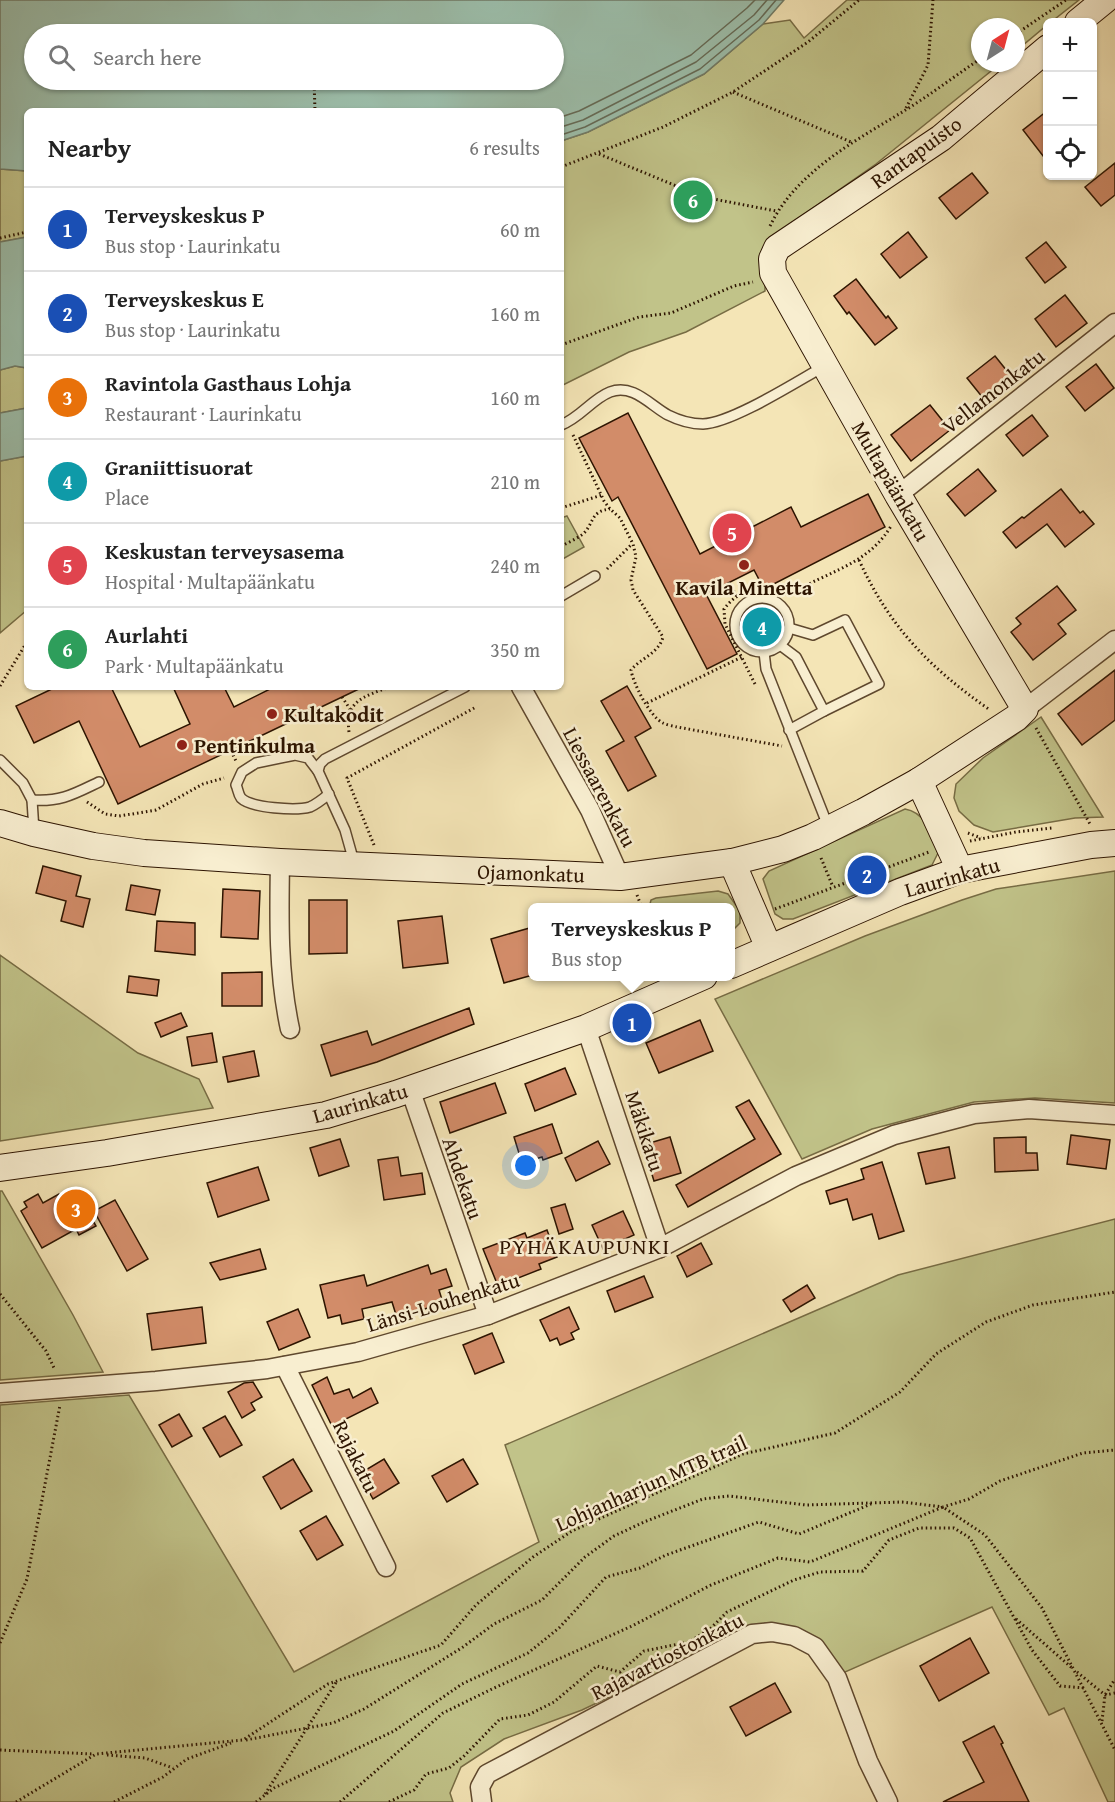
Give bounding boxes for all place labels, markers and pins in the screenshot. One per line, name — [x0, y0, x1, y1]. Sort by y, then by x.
pin: 6 — [674, 178, 712, 222]
pin: 5 — [712, 510, 752, 556]
marker: Kavila Minetta — [737, 558, 751, 572]
place label: Kavila Minetta — [676, 572, 813, 603]
pin: 4 — [742, 604, 782, 650]
place label: Kultakodit — [284, 699, 384, 730]
marker: Kultakodit — [265, 707, 279, 721]
place label: Pentinkulma — [194, 730, 315, 761]
marker: Pentinkulma — [175, 738, 189, 752]
pin: 2 — [848, 852, 886, 898]
pin: 1 — [612, 1000, 652, 1046]
pin: 3 — [56, 1186, 96, 1232]

